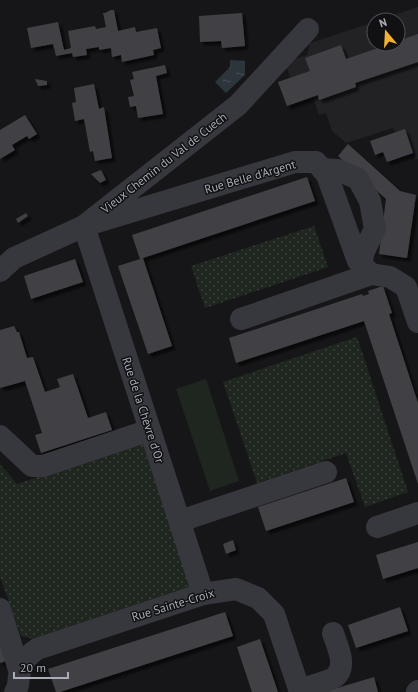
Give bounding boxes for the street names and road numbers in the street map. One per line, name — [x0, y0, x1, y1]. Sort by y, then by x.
street label: Vieux Chemin du Val de Cuech — [97, 109, 230, 217]
street label: Rue Belle d'Argent — [203, 156, 297, 197]
street label: Rue de la Chèvre d'Or — [119, 355, 168, 465]
street label: Rue Sainte-Croix — [130, 585, 216, 624]

